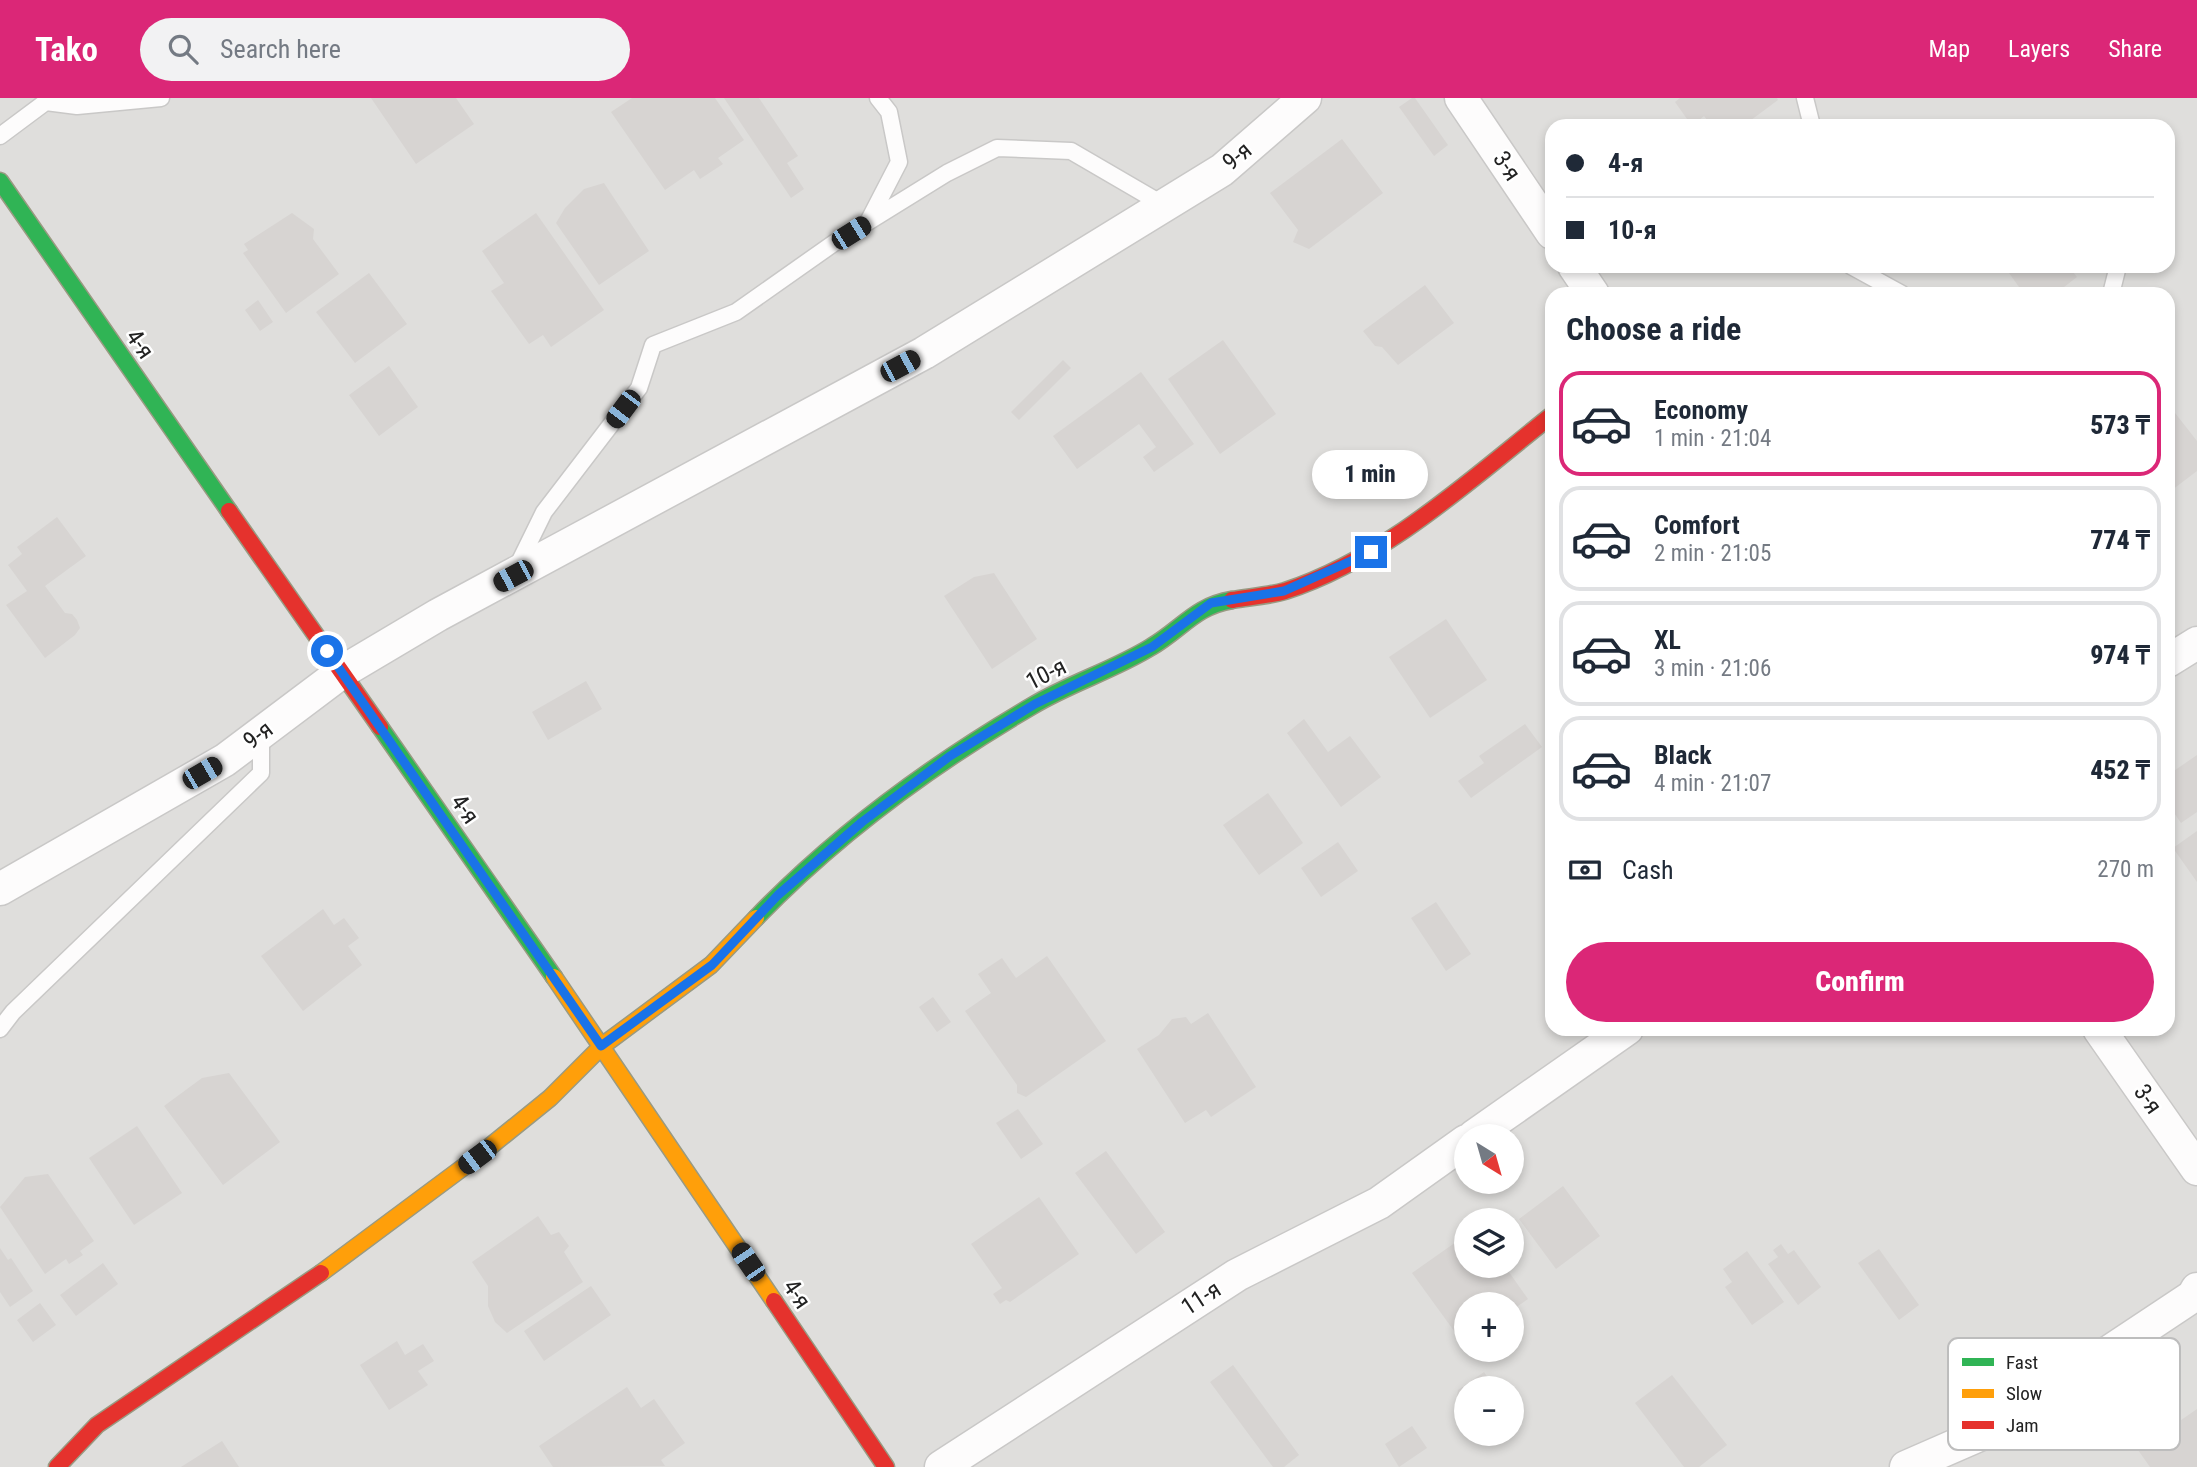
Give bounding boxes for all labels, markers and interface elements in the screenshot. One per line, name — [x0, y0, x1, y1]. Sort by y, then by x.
search box — [140, 18, 630, 81]
text: Tako — [35, 30, 98, 69]
icon: search — [164, 30, 202, 68]
text: Search here — [220, 34, 341, 64]
text: Map — [1929, 35, 1970, 63]
text: Layers — [2008, 35, 2070, 63]
text: Share — [2108, 35, 2162, 63]
street label: 9-я — [1217, 136, 1257, 176]
street label: 3-я — [1487, 146, 1527, 186]
text: 4-я — [1608, 148, 1643, 178]
car — [828, 213, 875, 253]
text: 10-я — [1608, 215, 1656, 245]
text: Choose a ride — [1566, 310, 1741, 348]
street label: 4-я — [120, 324, 160, 364]
car — [877, 347, 924, 385]
car — [602, 386, 645, 432]
icon: car — [1570, 392, 1633, 455]
text: Economy — [1654, 395, 1748, 425]
text: 573 ₸ — [2090, 410, 2150, 440]
text: 1 min · 21:04 — [1654, 425, 1771, 452]
callout: 1 min — [1313, 450, 1429, 500]
text: 1 min — [1344, 461, 1396, 488]
icon: car — [1570, 507, 1633, 570]
text: Comfort — [1654, 510, 1740, 540]
text: 774 ₸ — [2090, 525, 2150, 555]
route end — [1355, 536, 1387, 568]
text: 2 min · 21:05 — [1654, 540, 1771, 567]
car — [490, 557, 537, 595]
icon: car — [1570, 622, 1633, 685]
text: XL — [1654, 625, 1681, 655]
route start — [311, 635, 343, 667]
text: 974 ₸ — [2090, 640, 2150, 670]
street label: 10-я — [1021, 652, 1071, 696]
text: 3 min · 21:06 — [1654, 655, 1771, 682]
street label: 9-я — [238, 715, 278, 755]
icon: car — [1570, 737, 1633, 800]
text: Black — [1654, 740, 1712, 770]
car — [179, 753, 226, 793]
text: 452 ₸ — [2090, 755, 2150, 785]
text: 4 min · 21:07 — [1654, 770, 1771, 797]
street label: 4-я — [445, 789, 485, 829]
icon: cash — [1566, 851, 1604, 889]
text: Cash — [1622, 855, 1674, 885]
text: 270 m — [2097, 856, 2154, 883]
button: Confirm — [1566, 942, 2154, 1022]
street label: 3-я — [2128, 1079, 2168, 1119]
north arrow — [1454, 1124, 1524, 1194]
map controls — [1454, 1124, 1524, 1446]
car — [454, 1136, 501, 1178]
button: layers — [1454, 1208, 1524, 1278]
car — [728, 1239, 769, 1285]
street label: 4-я — [777, 1274, 817, 1314]
street label: 11-я — [1176, 1275, 1226, 1321]
button: + — [1454, 1292, 1524, 1362]
legend — [1948, 1338, 2180, 1450]
text: Fast — [2006, 1351, 2038, 1374]
button: − — [1454, 1376, 1524, 1446]
text: Slow — [2006, 1382, 2042, 1405]
text: Jam — [2006, 1414, 2039, 1437]

